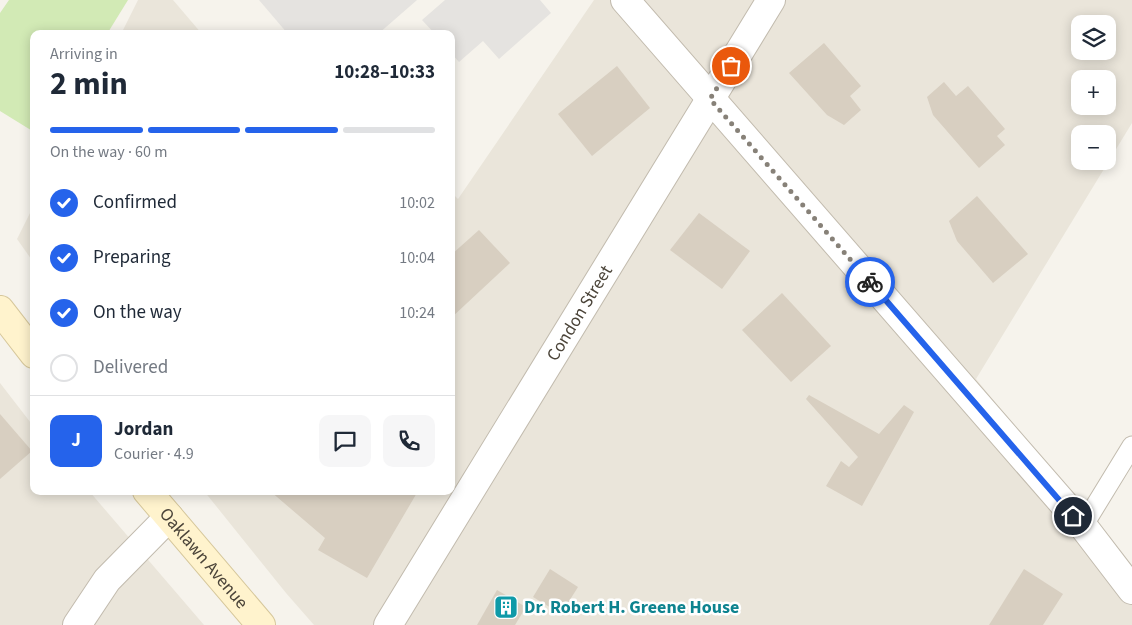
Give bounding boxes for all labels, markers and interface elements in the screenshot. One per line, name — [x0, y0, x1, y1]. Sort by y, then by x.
map controls — [1071, 15, 1116, 170]
button: layers — [1071, 15, 1116, 60]
text: Arriving in — [50, 43, 118, 65]
pin — [710, 45, 752, 87]
icon: bag — [717, 52, 745, 80]
text: 10:28–10:33 — [334, 59, 435, 86]
text: 2 min — [50, 61, 128, 107]
button: + — [1071, 70, 1116, 115]
button: − — [1071, 125, 1116, 170]
text: On the way · 60 m — [50, 141, 167, 163]
icon: check — [50, 189, 78, 217]
text: Confirmed — [93, 189, 177, 216]
text: 10:02 — [399, 192, 435, 214]
icon: check — [50, 244, 78, 272]
text: Preparing — [93, 244, 171, 271]
text: 10:04 — [399, 247, 435, 269]
courier — [845, 257, 895, 307]
street label: Condon Street — [540, 260, 618, 366]
icon: bike — [856, 268, 884, 296]
icon: check — [50, 299, 78, 327]
text: On the way — [93, 299, 182, 326]
text: 10:24 — [399, 302, 435, 324]
text: Delivered — [93, 354, 168, 381]
button: chat — [319, 415, 371, 467]
button: phone — [383, 415, 435, 467]
text: Jordan — [114, 416, 173, 443]
text: J — [71, 427, 81, 454]
text: Courier · 4.9 — [114, 443, 194, 465]
pin — [1052, 495, 1094, 537]
street label: Oaklawn Avenue — [154, 502, 254, 614]
icon: home — [1059, 502, 1087, 530]
building icon: Dr. Robert H. Greene House — [493, 594, 519, 620]
place label: Dr. Robert H. Greene House — [524, 595, 739, 620]

